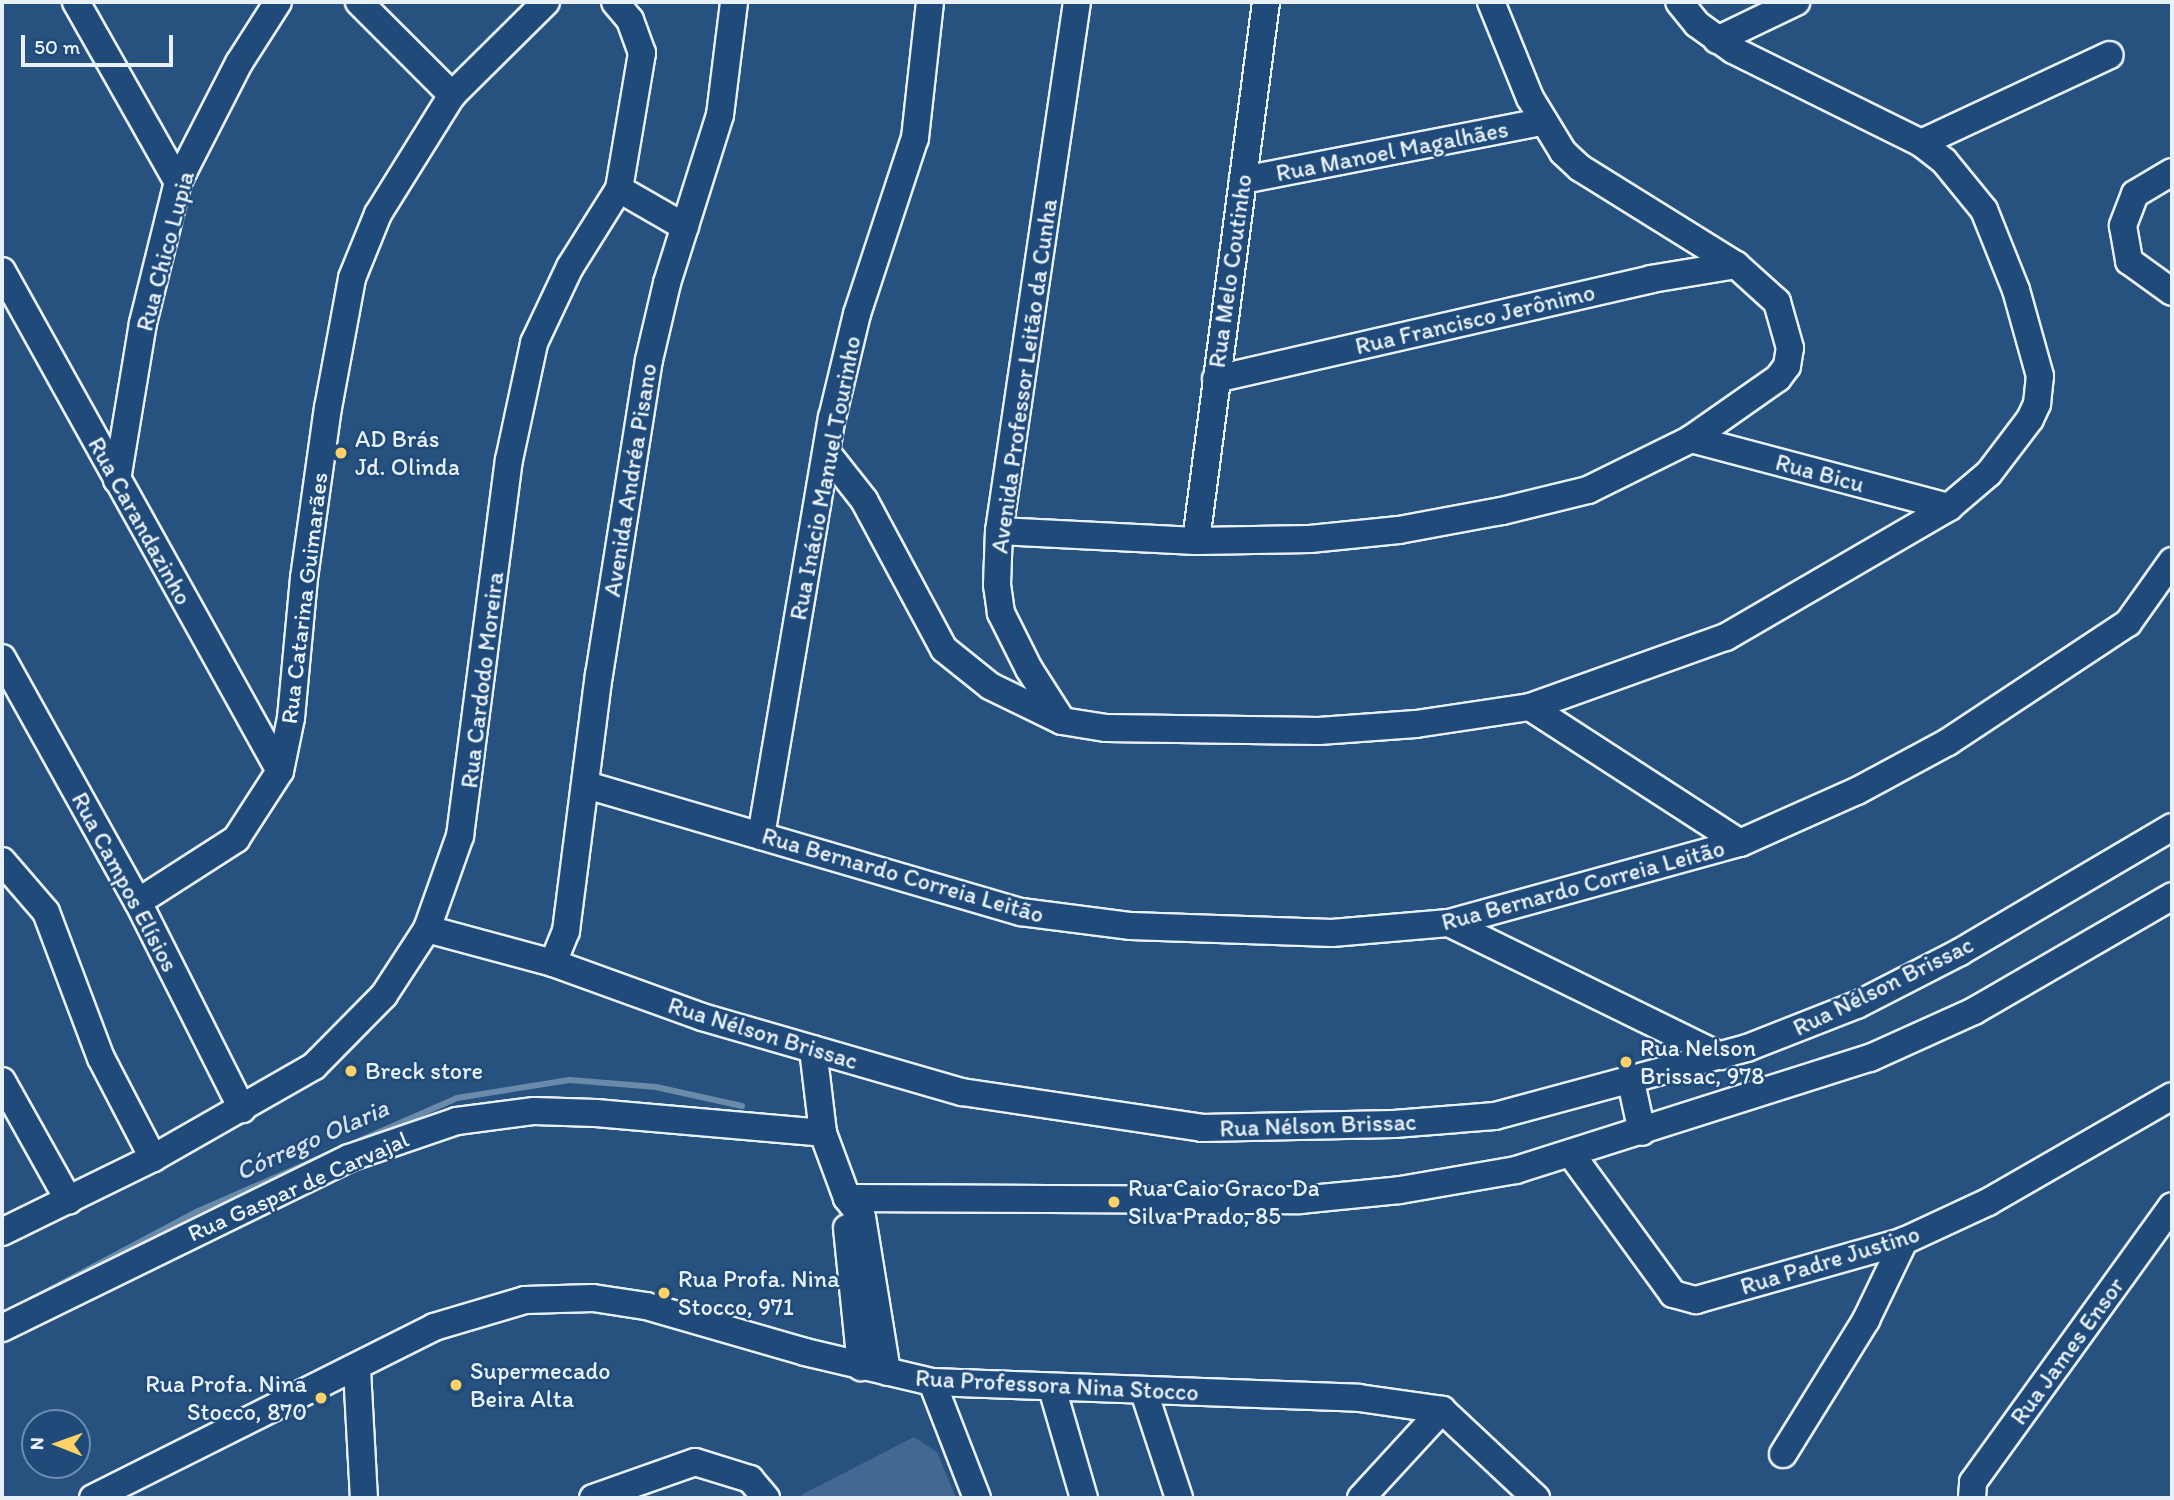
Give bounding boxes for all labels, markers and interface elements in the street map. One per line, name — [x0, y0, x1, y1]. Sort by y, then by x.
scale bar — [24, 21, 177, 65]
text: 50 m — [34, 34, 80, 59]
street label: Rua Manoel Magalhães — [1274, 114, 1510, 188]
street label: Rua Chico Lupia — [130, 168, 200, 334]
street label: Rua Melo Coutinho — [1202, 173, 1258, 369]
street label: Avenida Professor Leitão da Cunha — [985, 197, 1063, 555]
street label: Rua Francisco Jerônimo — [1352, 277, 1598, 361]
street label: Rua Inácio Manuel Tourinho — [784, 335, 866, 621]
street label: Avenida Andréa Pisano — [597, 362, 663, 598]
place label: AD Brás Jd. Olinda — [355, 425, 459, 481]
street label: Rua Carandazinho — [82, 432, 198, 610]
marker: AD Brás Jd. Olinda — [333, 445, 349, 461]
street label: Rua Bicu — [1772, 447, 1868, 499]
street label: Rua Catarina Guimarães — [274, 471, 334, 725]
street label: Rua Cardodo Moreira — [454, 570, 510, 790]
street label: Rua Campos Elísios — [65, 787, 185, 977]
street label: Rua Bernardo Correia Leitão — [759, 821, 1047, 929]
street label: Rua Bernardo Correia Leitão — [1438, 833, 1728, 937]
street label: Rua Nélson Brissac — [1788, 930, 1978, 1042]
street label: Rua Nélson Brissac — [665, 990, 861, 1076]
place label: Rua Nelson Brissac, 978 — [1640, 1034, 1764, 1090]
marker: Rua Nelson Brissac, 978 — [1618, 1054, 1634, 1070]
place label: Breck store — [365, 1057, 483, 1085]
marker: Breck store — [343, 1063, 359, 1079]
water label: Córrego Olaria — [230, 1092, 394, 1188]
street label: Rua Nélson Brissac — [1219, 1107, 1417, 1143]
street label: Rua Gaspar de Carvajal — [183, 1124, 413, 1248]
place label: Rua Caio Graco Da Silva Prado, 85 — [1128, 1174, 1320, 1230]
marker: Rua Caio Graco Da Silva Prado, 85 — [1106, 1194, 1122, 1210]
street label: Rua Padre Justino — [1737, 1219, 1923, 1301]
place label: Rua Profa. Nina Stocco, 971 — [678, 1265, 838, 1321]
street label: Rua James Ensor — [2004, 1272, 2130, 1430]
marker: Rua Profa. Nina Stocco, 971 — [656, 1285, 672, 1301]
place label: Supermecado Beira Alta — [470, 1357, 610, 1413]
street label: Rua Professora Nina Stocco — [915, 1363, 1199, 1407]
place label: Rua Profa. Nina Stocco, 870 — [147, 1370, 307, 1426]
marker: Supermecado Beira Alta — [448, 1377, 464, 1393]
marker: Rua Profa. Nina Stocco, 870 — [313, 1390, 329, 1406]
north arrow — [21, 1409, 91, 1479]
text: N — [25, 1437, 48, 1450]

